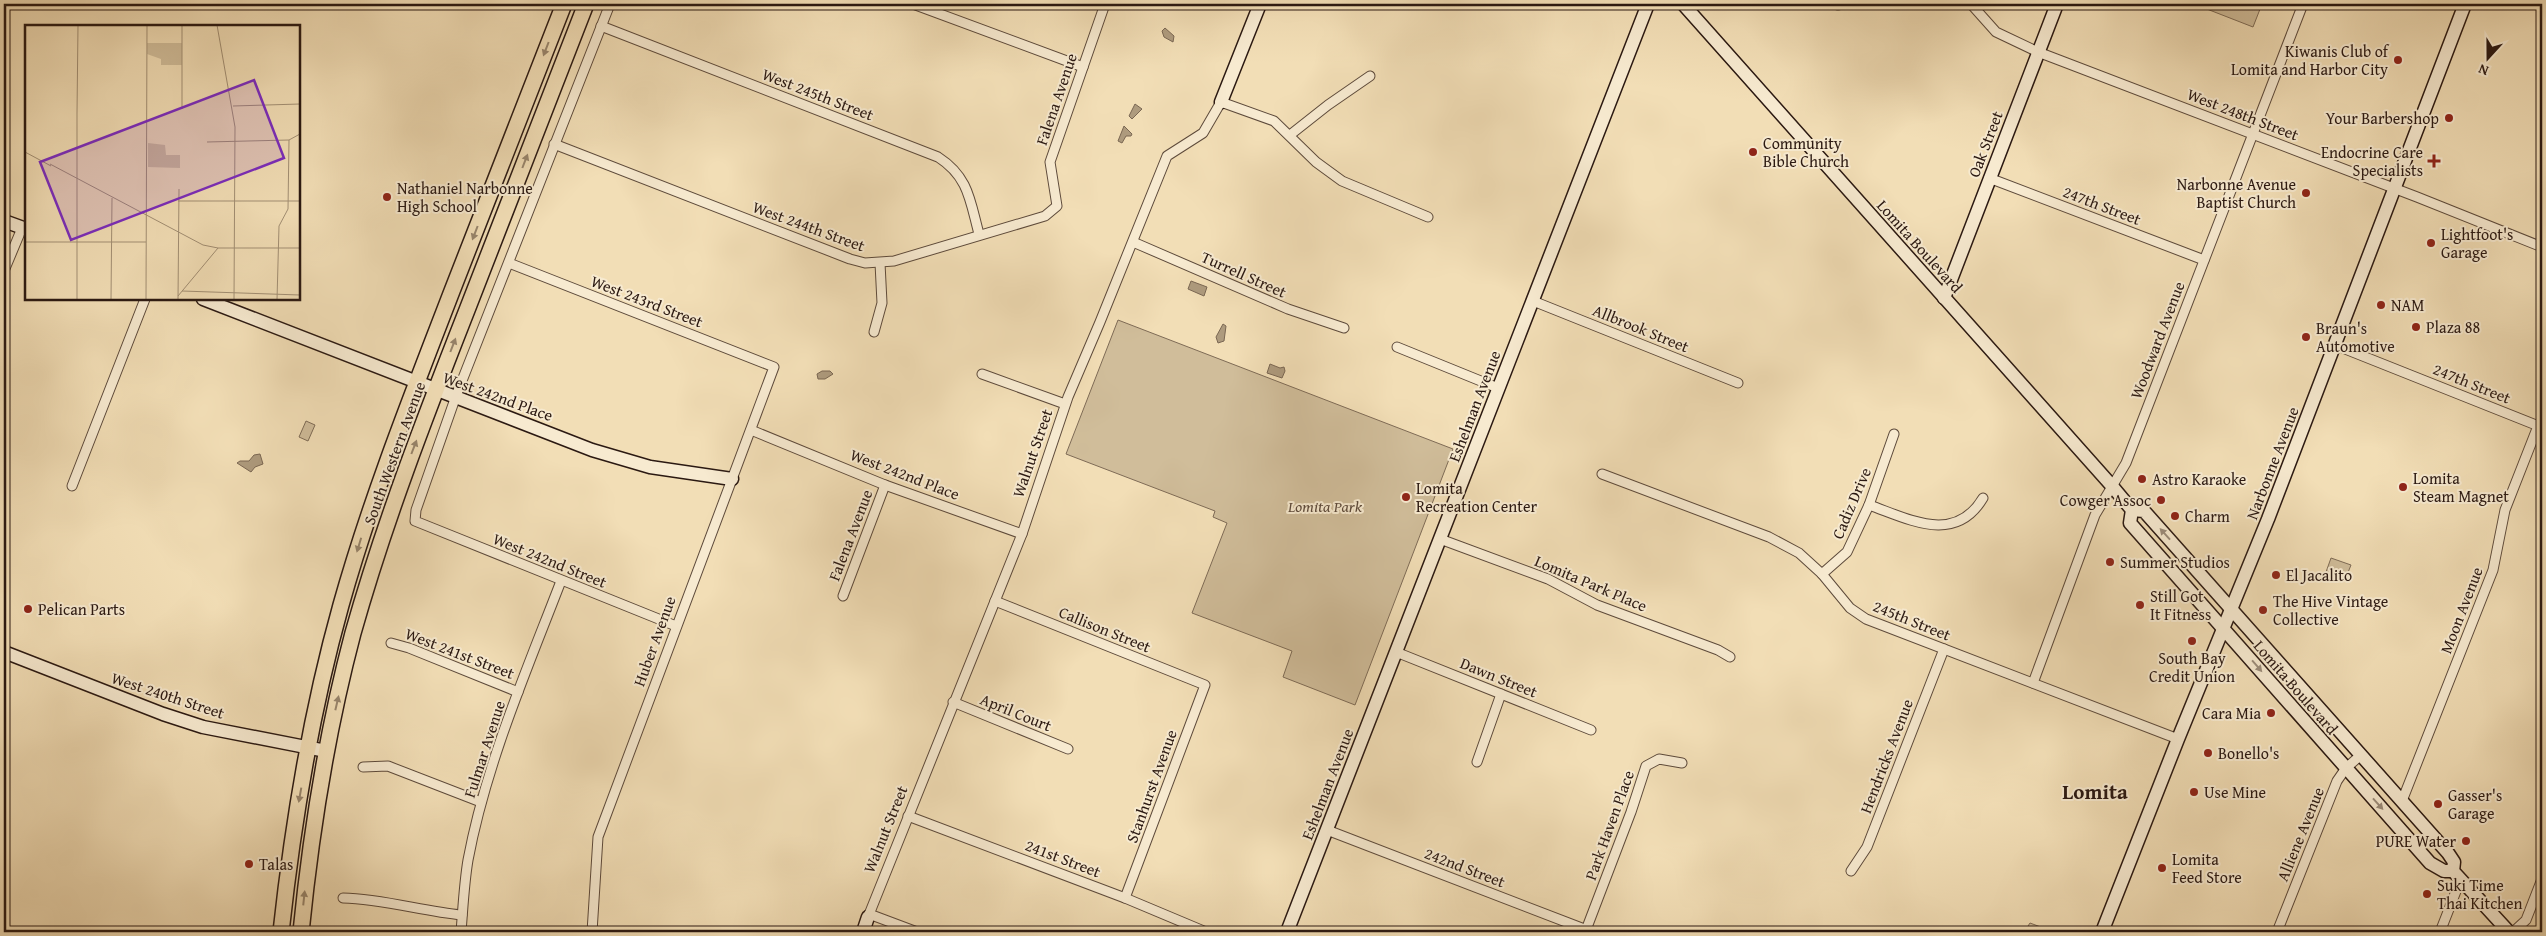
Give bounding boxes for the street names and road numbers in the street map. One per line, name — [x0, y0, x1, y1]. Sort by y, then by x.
street label: Falena Avenue — [1029, 50, 1083, 148]
street label: West 245th Street — [759, 62, 878, 126]
street label: West 248th Street — [2184, 82, 2303, 146]
street label: Oak Street — [1961, 107, 2009, 181]
street label: 247th Street — [2060, 179, 2145, 231]
street label: Lomita Boulevard — [1871, 194, 1969, 298]
street label: West 244th Street — [750, 195, 869, 258]
street label: Turrell Street — [1198, 245, 1291, 304]
street label: West 243rd Street — [588, 269, 707, 333]
street label: Woodward Avenue — [2124, 278, 2190, 402]
street label: Allbrook Street — [1589, 298, 1693, 358]
street label: Eshelman Avenue — [1442, 347, 1506, 465]
street label: 247th Street — [2430, 357, 2515, 410]
street label: West 242nd Place — [440, 365, 556, 427]
street label: South Western Avenue — [357, 378, 431, 528]
street label: Narbonne Avenue — [2239, 403, 2305, 523]
street label: Walnut Street — [1006, 405, 1058, 501]
street label: West 242nd Place — [847, 442, 963, 506]
street label: Cadiz Drive — [1825, 463, 1877, 543]
street label: Falena Avenue — [822, 486, 878, 584]
street label: West 242nd Street — [490, 526, 611, 594]
street label: Lomita Park Place — [1531, 549, 1651, 617]
street label: Moon Avenue — [2433, 563, 2489, 657]
street label: Huber Avenue — [627, 593, 681, 689]
street label: 245th Street — [1870, 594, 1955, 647]
street label: Callison Street — [1055, 600, 1155, 658]
street label: West 241st Street — [402, 621, 518, 685]
street label: Lomita Boulevard — [2248, 634, 2344, 740]
street label: Dawn Street — [1457, 651, 1542, 703]
street label: West 240th Street — [108, 665, 228, 725]
street label: April Court — [977, 687, 1056, 737]
street label: Hendricks Avenue — [1853, 695, 1919, 817]
street label: Fulmar Avenue — [457, 697, 511, 801]
street label: Eshelman Avenue — [1295, 725, 1359, 843]
street label: Stanhurst Avenue — [1119, 726, 1183, 846]
street label: Park Haven Place — [1578, 767, 1640, 883]
street label: Walnut Street — [857, 781, 914, 876]
street label: Alliene Avenue — [2270, 783, 2330, 885]
street label: 241st Street — [1022, 833, 1105, 884]
street label: 242nd Street — [1421, 841, 1509, 893]

